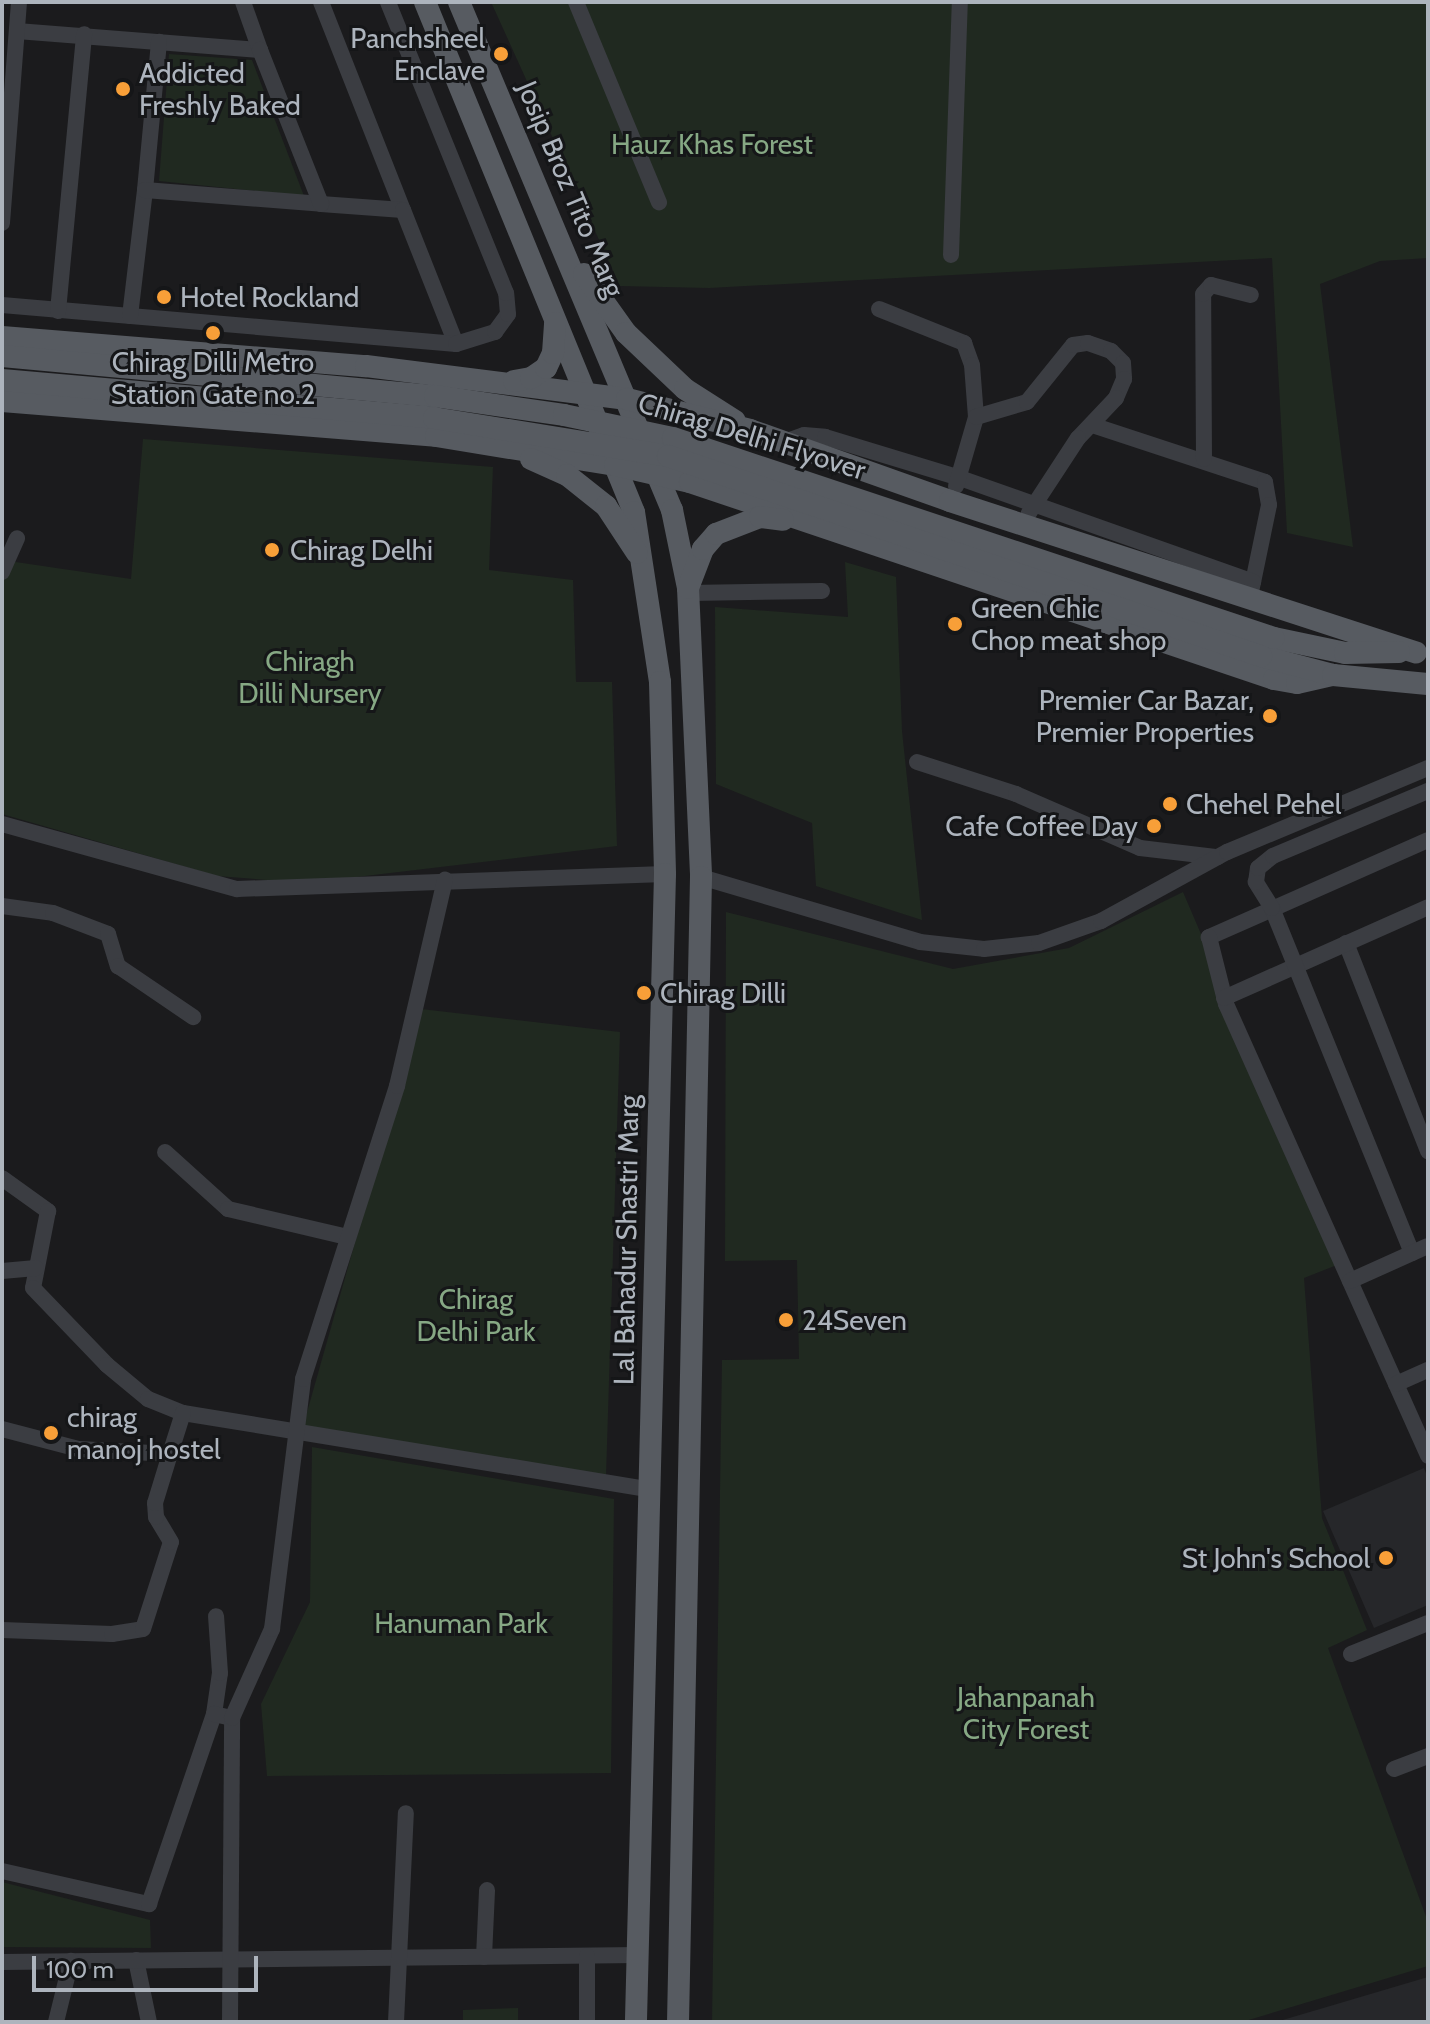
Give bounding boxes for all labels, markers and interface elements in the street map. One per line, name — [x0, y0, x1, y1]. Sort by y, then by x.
place label: Panchsheel Enclave — [350, 21, 485, 87]
marker: Panchsheel Enclave — [492, 45, 510, 63]
place label: Addicted Freshly Baked — [139, 56, 301, 122]
street label: Josip Broz Tito Marg — [510, 76, 632, 302]
marker: Addicted Freshly Baked — [114, 80, 132, 98]
park label: Hauz Khas Forest — [611, 127, 813, 161]
place label: Hotel Rockland — [180, 280, 359, 314]
marker: Hotel Rockland — [155, 288, 173, 306]
marker: Chirag Dilli Metro Station Gate no.2 — [204, 324, 222, 342]
place label: Chirag Dilli Metro Station Gate no.2 — [111, 345, 315, 411]
street label: Chirag Delhi Flyover — [634, 385, 870, 487]
place label: Chirag Delhi — [290, 533, 433, 567]
marker: Chirag Delhi — [261, 539, 283, 561]
place label: Green Chic Chop meat shop — [971, 591, 1166, 657]
marker: Green Chic Chop meat shop — [946, 615, 964, 633]
park label: Chiragh Dilli Nursery — [238, 644, 382, 710]
place label: Premier Car Bazar, Premier Properties — [1036, 683, 1254, 749]
marker: Premier Car Bazar, Premier Properties — [1261, 707, 1279, 725]
place label: Chehel Pehel — [1186, 787, 1341, 821]
marker: Chehel Pehel — [1161, 795, 1179, 813]
place label: Cafe Coffee Day — [945, 809, 1138, 843]
marker: Cafe Coffee Day — [1145, 817, 1163, 835]
place label: Chirag Dilli — [660, 976, 786, 1010]
marker: Chirag Dilli — [635, 984, 653, 1002]
street label: Lal Bahadur Shastri Marg — [607, 1095, 645, 1385]
park label: Chirag Delhi Park — [417, 1282, 535, 1348]
place label: 24Seven — [802, 1303, 907, 1337]
marker: 24Seven — [777, 1311, 795, 1329]
place label: chirag manoj hostel — [67, 1400, 221, 1466]
marker: chirag manoj hostel — [42, 1424, 60, 1442]
place label: St John's School — [1182, 1541, 1370, 1575]
marker: St John's School — [1377, 1549, 1395, 1567]
park label: Hanuman Park — [374, 1606, 548, 1640]
park label: Jahanpanah City Forest — [957, 1680, 1095, 1746]
scale bar — [36, 1940, 262, 1990]
text: 100 m — [46, 1955, 114, 1984]

